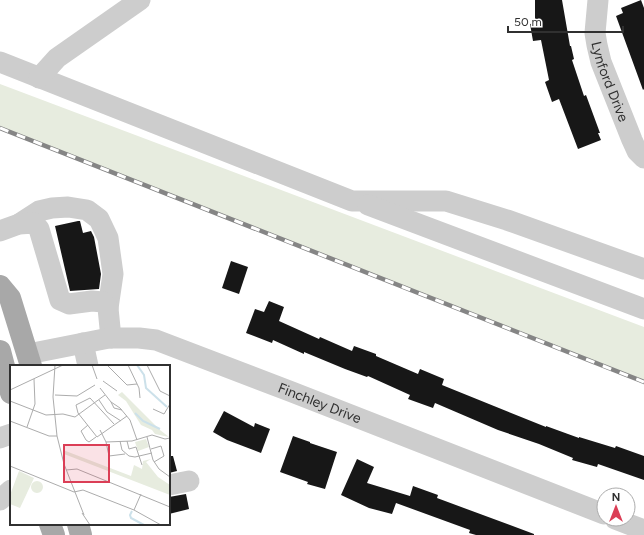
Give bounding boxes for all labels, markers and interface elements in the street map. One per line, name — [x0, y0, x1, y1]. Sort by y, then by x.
scale bar — [508, 8, 623, 34]
text: 50 m — [514, 15, 542, 29]
street label: Lynford Drive — [588, 40, 632, 124]
inset map — [10, 365, 170, 525]
street label: Finchley Drive — [276, 379, 364, 427]
north arrow — [596, 487, 636, 527]
text: N — [612, 491, 620, 504]

